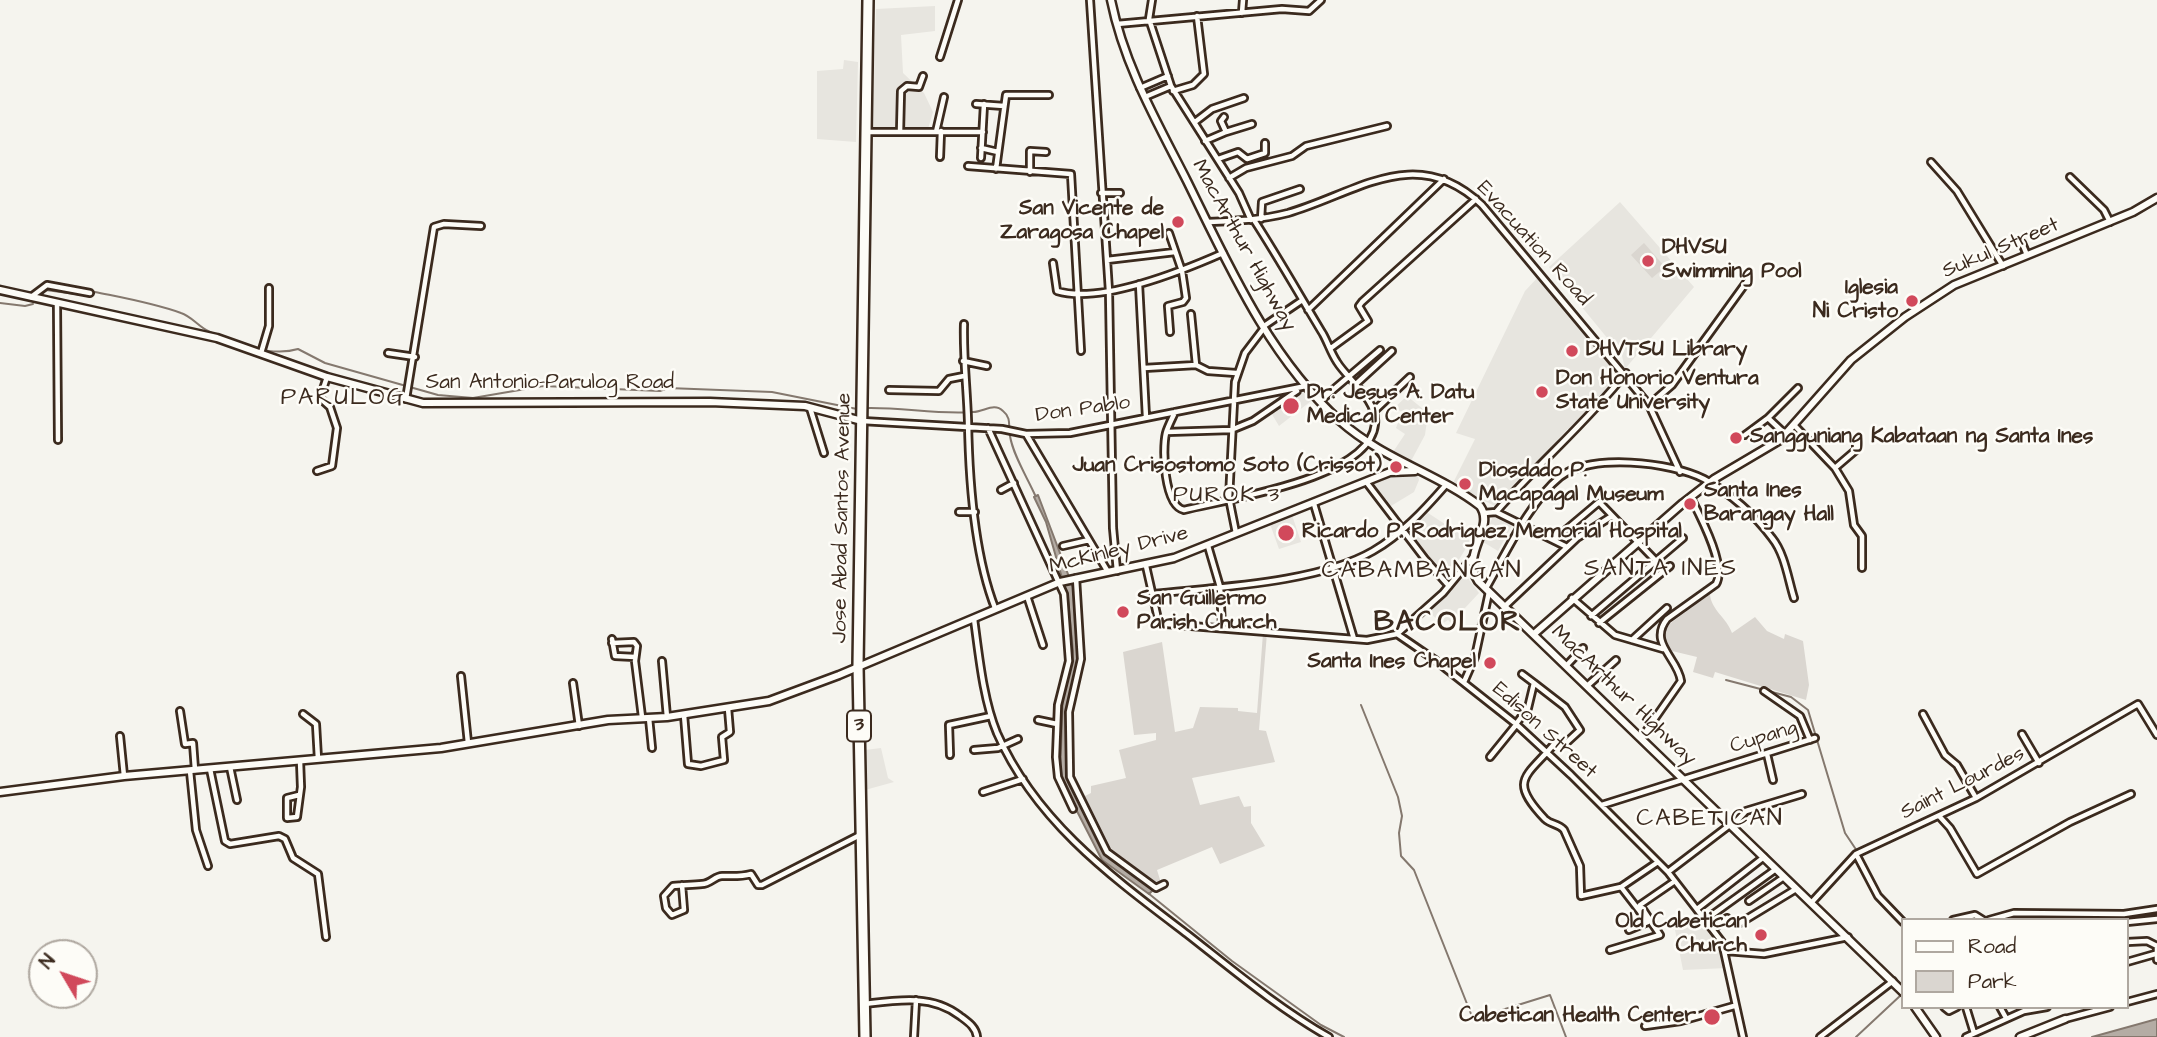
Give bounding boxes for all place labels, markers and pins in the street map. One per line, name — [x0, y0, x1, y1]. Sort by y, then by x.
place label: San Vicente de Zaragosa Chapel — [1000, 197, 1164, 247]
marker: San Vicente de Zaragosa Chapel — [1170, 214, 1186, 230]
place label: DHVSU Swimming Pool — [1662, 236, 1802, 286]
marker: DHVSU Swimming Pool — [1640, 253, 1656, 269]
place label: Iglesia Ni Cristo — [1813, 276, 1898, 326]
marker: Iglesia Ni Cristo — [1904, 293, 1920, 309]
place label: DHVTSU Library — [1586, 338, 1747, 364]
marker: DHVTSU Library — [1564, 343, 1580, 359]
place label: Don Honorio Ventura State University — [1556, 367, 1759, 417]
place label: Dr. Jesus A. Datu Medical Center — [1307, 381, 1474, 431]
marker: Don Honorio Ventura State University — [1534, 384, 1550, 400]
marker: Dr. Jesus A. Datu Medical Center — [1281, 396, 1301, 416]
place label: Sangguniang Kabataan ng Santa Ines — [1750, 425, 2093, 451]
marker: Sangguniang Kabataan ng Santa Ines — [1728, 430, 1744, 446]
place label: Juan Crisostomo Soto (Crissot) — [1073, 454, 1382, 480]
marker: Juan Crisostomo Soto (Crissot) — [1388, 459, 1404, 475]
place label: Diosdado P. Macapagal Museum — [1479, 459, 1664, 509]
marker: Diosdado P. Macapagal Museum — [1457, 476, 1473, 492]
place label: Santa Ines Barangay Hall — [1704, 479, 1834, 529]
marker: Santa Ines Barangay Hall — [1682, 496, 1698, 512]
place label: Ricardo P. Rodriguez Memorial Hospital — [1302, 520, 1682, 546]
marker: Ricardo P. Rodriguez Memorial Hospital — [1276, 523, 1296, 543]
place label: San Guillermo Parish Church — [1137, 587, 1276, 637]
marker: San Guillermo Parish Church — [1115, 604, 1131, 620]
place label: Santa Ines Chapel — [1307, 650, 1476, 676]
marker: Santa Ines Chapel — [1482, 655, 1498, 671]
place label: Old Cabetican Church — [1616, 910, 1747, 960]
marker: Old Cabetican Church — [1753, 927, 1769, 943]
place label: Cabetican Health Center — [1459, 1004, 1696, 1030]
marker: Cabetican Health Center — [1702, 1007, 1722, 1027]

